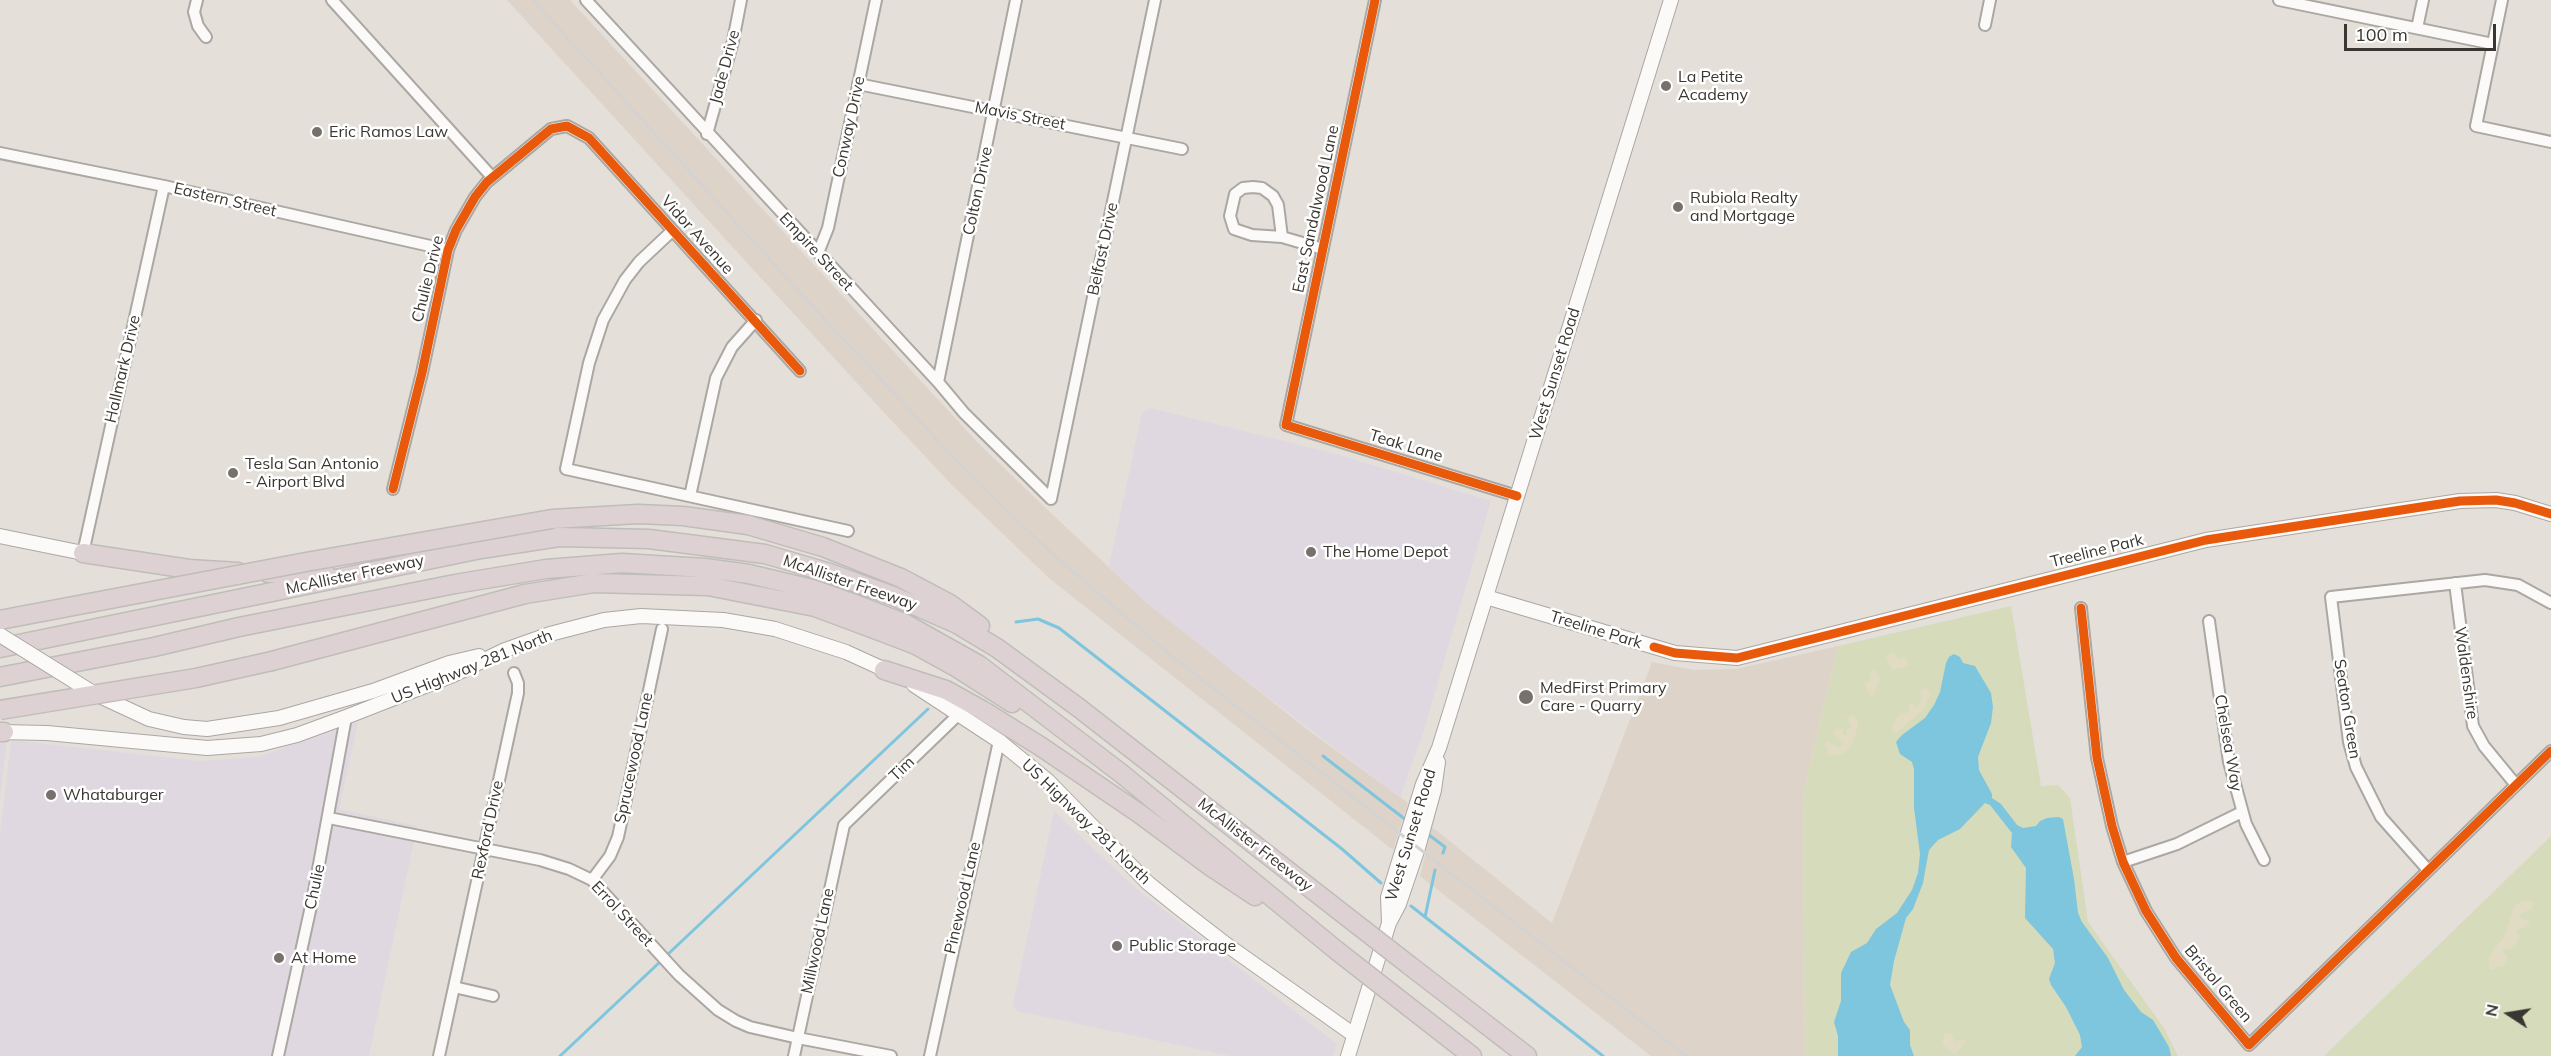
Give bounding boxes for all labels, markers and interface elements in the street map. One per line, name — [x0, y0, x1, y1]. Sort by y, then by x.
scale bar — [2347, 12, 2498, 50]
text: 100 m — [2355, 23, 2408, 46]
street label: Jade Drive — [706, 28, 744, 106]
place label: La Petite Academy — [1678, 67, 1748, 105]
street label: Conway Drive — [829, 74, 869, 180]
marker: La Petite Academy — [1659, 79, 1673, 93]
street label: Mavis Street — [973, 98, 1067, 134]
place label: Eric Ramos Law — [329, 122, 448, 142]
street label: East Sandalwood Lane — [1289, 124, 1343, 294]
marker: Eric Ramos Law — [310, 125, 324, 139]
street label: Colton Drive — [959, 145, 997, 237]
street label: Eastern Street — [172, 179, 278, 221]
place label: Rubiola Realty and Mortgage — [1690, 188, 1798, 226]
street label: Vidor Avenue — [657, 192, 737, 278]
marker: Rubiola Realty and Mortgage — [1671, 200, 1685, 214]
street label: Belfast Drive — [1084, 201, 1122, 297]
street label: Empire Street — [775, 209, 857, 295]
street label: Chulie Drive — [408, 234, 448, 324]
street label: West Sunset Road — [1526, 305, 1584, 443]
street label: Hallmark Drive — [101, 313, 145, 425]
street label: Teak Lane — [1367, 426, 1445, 466]
place label: Tesla San Antonio - Airport Blvd — [245, 454, 379, 492]
marker: Tesla San Antonio - Airport Blvd — [226, 466, 240, 480]
street label: Treeline Park — [2049, 530, 2145, 572]
place label: The Home Depot — [1323, 542, 1448, 562]
marker: The Home Depot — [1304, 545, 1318, 559]
street label: McAllister Freeway — [284, 551, 426, 599]
street label: McAllister Freeway — [780, 551, 920, 615]
street label: Treeline Park — [1548, 607, 1644, 653]
street label: Waldenshire — [2450, 625, 2482, 721]
street label: US Highway 281 North — [389, 626, 555, 708]
street label: Seaton Green — [2330, 658, 2364, 760]
place label: MedFirst Primary Care - Quarry — [1540, 678, 1666, 716]
marker: MedFirst Primary Care - Quarry — [1517, 688, 1535, 706]
street label: Sprucewood Lane — [611, 691, 657, 825]
street label: Chelsea Way — [2210, 693, 2246, 793]
street label: Tim — [885, 753, 919, 785]
street label: US Highway 281 North — [1017, 755, 1155, 889]
street label: West Sunset Road — [1382, 766, 1440, 904]
street label: Rexford Drive — [468, 779, 508, 881]
place label: Whataburger — [63, 785, 164, 805]
marker: Whataburger — [44, 788, 58, 802]
street label: McAllister Freeway — [1194, 794, 1316, 896]
street label: Pinewood Lane — [941, 840, 985, 956]
street label: Chulie — [301, 863, 329, 911]
street label: Errol Street — [587, 877, 657, 951]
street label: Millwood Lane — [797, 886, 839, 996]
place label: Public Storage — [1129, 936, 1236, 956]
marker: Public Storage — [1110, 939, 1124, 953]
street label: Bristol Green — [2180, 941, 2256, 1027]
place label: At Home — [291, 948, 356, 968]
marker: At Home — [272, 951, 286, 965]
north arrow — [2479, 984, 2539, 1044]
text: N — [2480, 1002, 2502, 1018]

